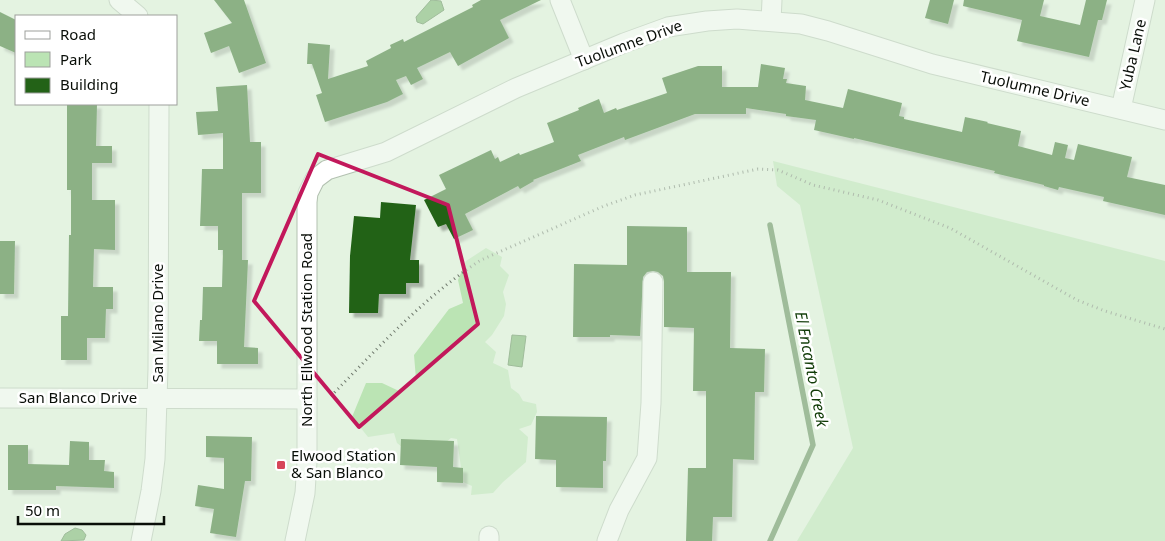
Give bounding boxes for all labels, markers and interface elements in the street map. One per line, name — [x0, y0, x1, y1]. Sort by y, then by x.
legend — [15, 15, 178, 105]
street label: Tuolumne Drive — [573, 15, 685, 72]
street label: Yuba Lane — [1114, 17, 1150, 93]
text: Road — [60, 24, 96, 44]
text: Park — [60, 49, 92, 69]
street label: Tuolumne Drive — [978, 66, 1092, 110]
text: Building — [60, 74, 118, 94]
street label: North Ellwood Station Road — [296, 233, 316, 427]
street label: San Milano Drive — [147, 264, 167, 382]
water label: El Encanto Creek — [790, 309, 834, 430]
street label: San Blanco Drive — [19, 387, 137, 407]
place label: Elwood Station & San Blanco — [291, 445, 396, 482]
marker: Elwood Station & San Blanco — [275, 459, 287, 471]
scale bar — [18, 494, 164, 526]
text: 50 m — [25, 500, 60, 520]

